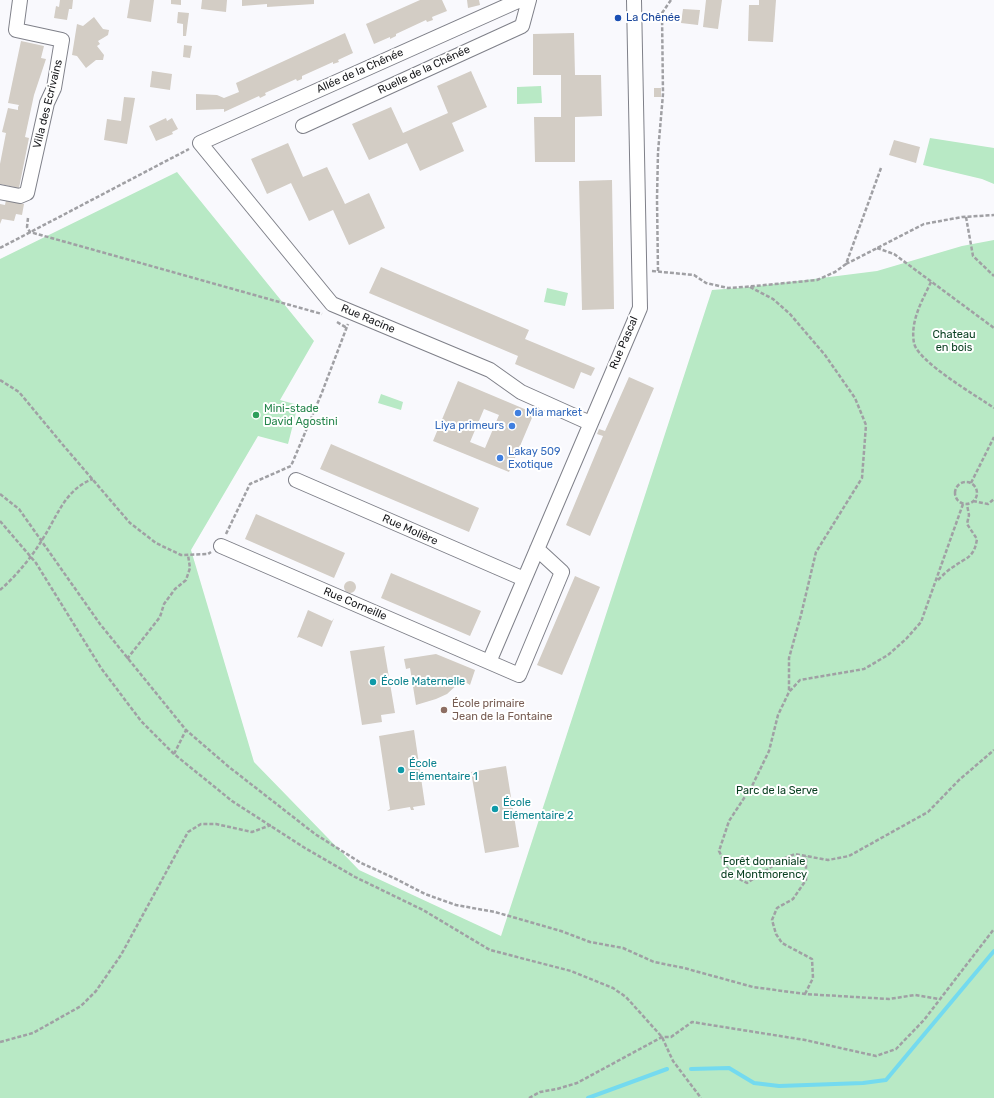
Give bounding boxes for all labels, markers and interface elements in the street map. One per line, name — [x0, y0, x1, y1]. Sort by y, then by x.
place label: La Chênée — [626, 11, 680, 25]
marker: La Chênée — [613, 13, 623, 23]
street label: Ruelle de la Chênée — [376, 43, 472, 97]
street label: Allée de la Chênée — [314, 46, 406, 96]
street label: Villa des Ecrivains — [31, 58, 65, 150]
street label: Rue Racine — [339, 302, 397, 336]
street label: Rue Pascal — [607, 315, 641, 371]
park label: Chateau en bois — [932, 328, 976, 354]
place label: Mini-stade David Agostini — [264, 402, 338, 428]
place label: Mia market — [526, 406, 582, 420]
marker: Mia market — [513, 408, 523, 418]
marker: Mini-stade David Agostini — [251, 410, 261, 420]
place label: Liya primeurs — [435, 419, 504, 433]
marker: Liya primeurs — [507, 421, 517, 431]
place label: Lakay 509 Exotique — [508, 445, 561, 471]
marker: Lakay 509 Exotique — [495, 453, 505, 463]
street label: Rue Molière — [380, 512, 440, 548]
street label: Rue Corneille — [321, 585, 389, 623]
place label: École Maternelle — [381, 675, 465, 689]
marker: École Maternelle — [368, 677, 378, 687]
place label: École primaire Jean de la Fontaine — [452, 697, 552, 723]
marker: École primaire Jean de la Fontaine — [439, 705, 449, 715]
place label: École Elémentaire 1 — [409, 757, 478, 783]
marker: École Elémentaire 1 — [396, 765, 406, 775]
park label: Parc de la Serve — [736, 784, 818, 798]
place label: École Elémentaire 2 — [503, 796, 573, 822]
marker: École Elémentaire 2 — [490, 804, 500, 814]
park label: Forêt domaniale de Montmorency — [721, 855, 807, 881]

